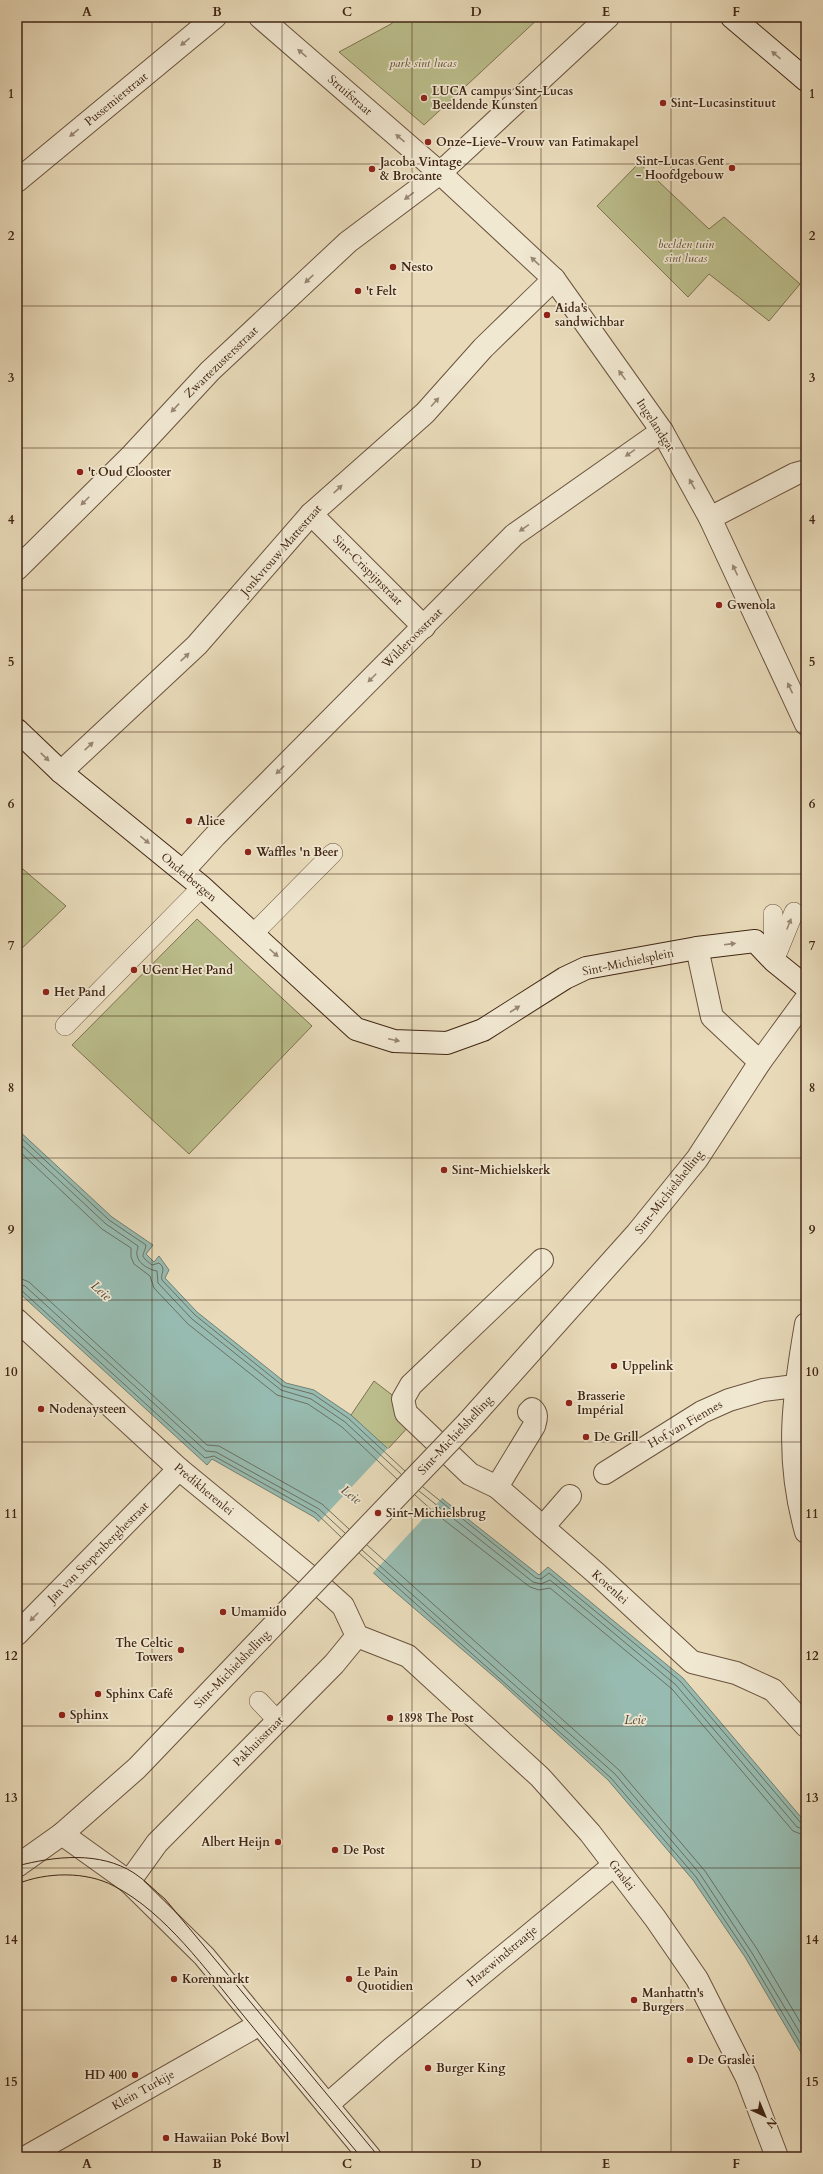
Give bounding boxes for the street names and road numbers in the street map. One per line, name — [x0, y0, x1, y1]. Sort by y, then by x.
street label: Pussemierstraat — [81, 68, 151, 129]
street label: Struifstraat — [324, 71, 376, 119]
street label: Zwartezustersstraat — [181, 322, 262, 401]
street label: Ingelandgat — [633, 395, 679, 455]
street label: Jonkvrouw Mattestraat — [236, 501, 325, 601]
street label: Sint-Crispijnstraat — [330, 532, 407, 609]
street label: Wilderoosstraat — [378, 604, 446, 672]
street label: Onderbergen — [158, 849, 221, 905]
street label: Sint-Michielsplein — [581, 944, 675, 979]
street label: Sint-Michielshelling — [631, 1146, 707, 1238]
street label: Sint-Michielshelling — [414, 1392, 496, 1478]
street label: Hof van Fiennes — [645, 1396, 725, 1452]
street label: Predikherenlei — [171, 1459, 238, 1519]
street label: Jan van Stopenberghestraat — [43, 1498, 152, 1607]
street label: Korenlei — [588, 1566, 632, 1608]
street label: Sint-Michielshelling — [190, 1626, 274, 1712]
street label: Pakhuisstraat — [229, 1712, 287, 1770]
street label: Graslei — [605, 1856, 639, 1894]
street label: Hazewindstraatje — [463, 1922, 541, 1990]
street label: Klein Turkije — [109, 2066, 177, 2114]

